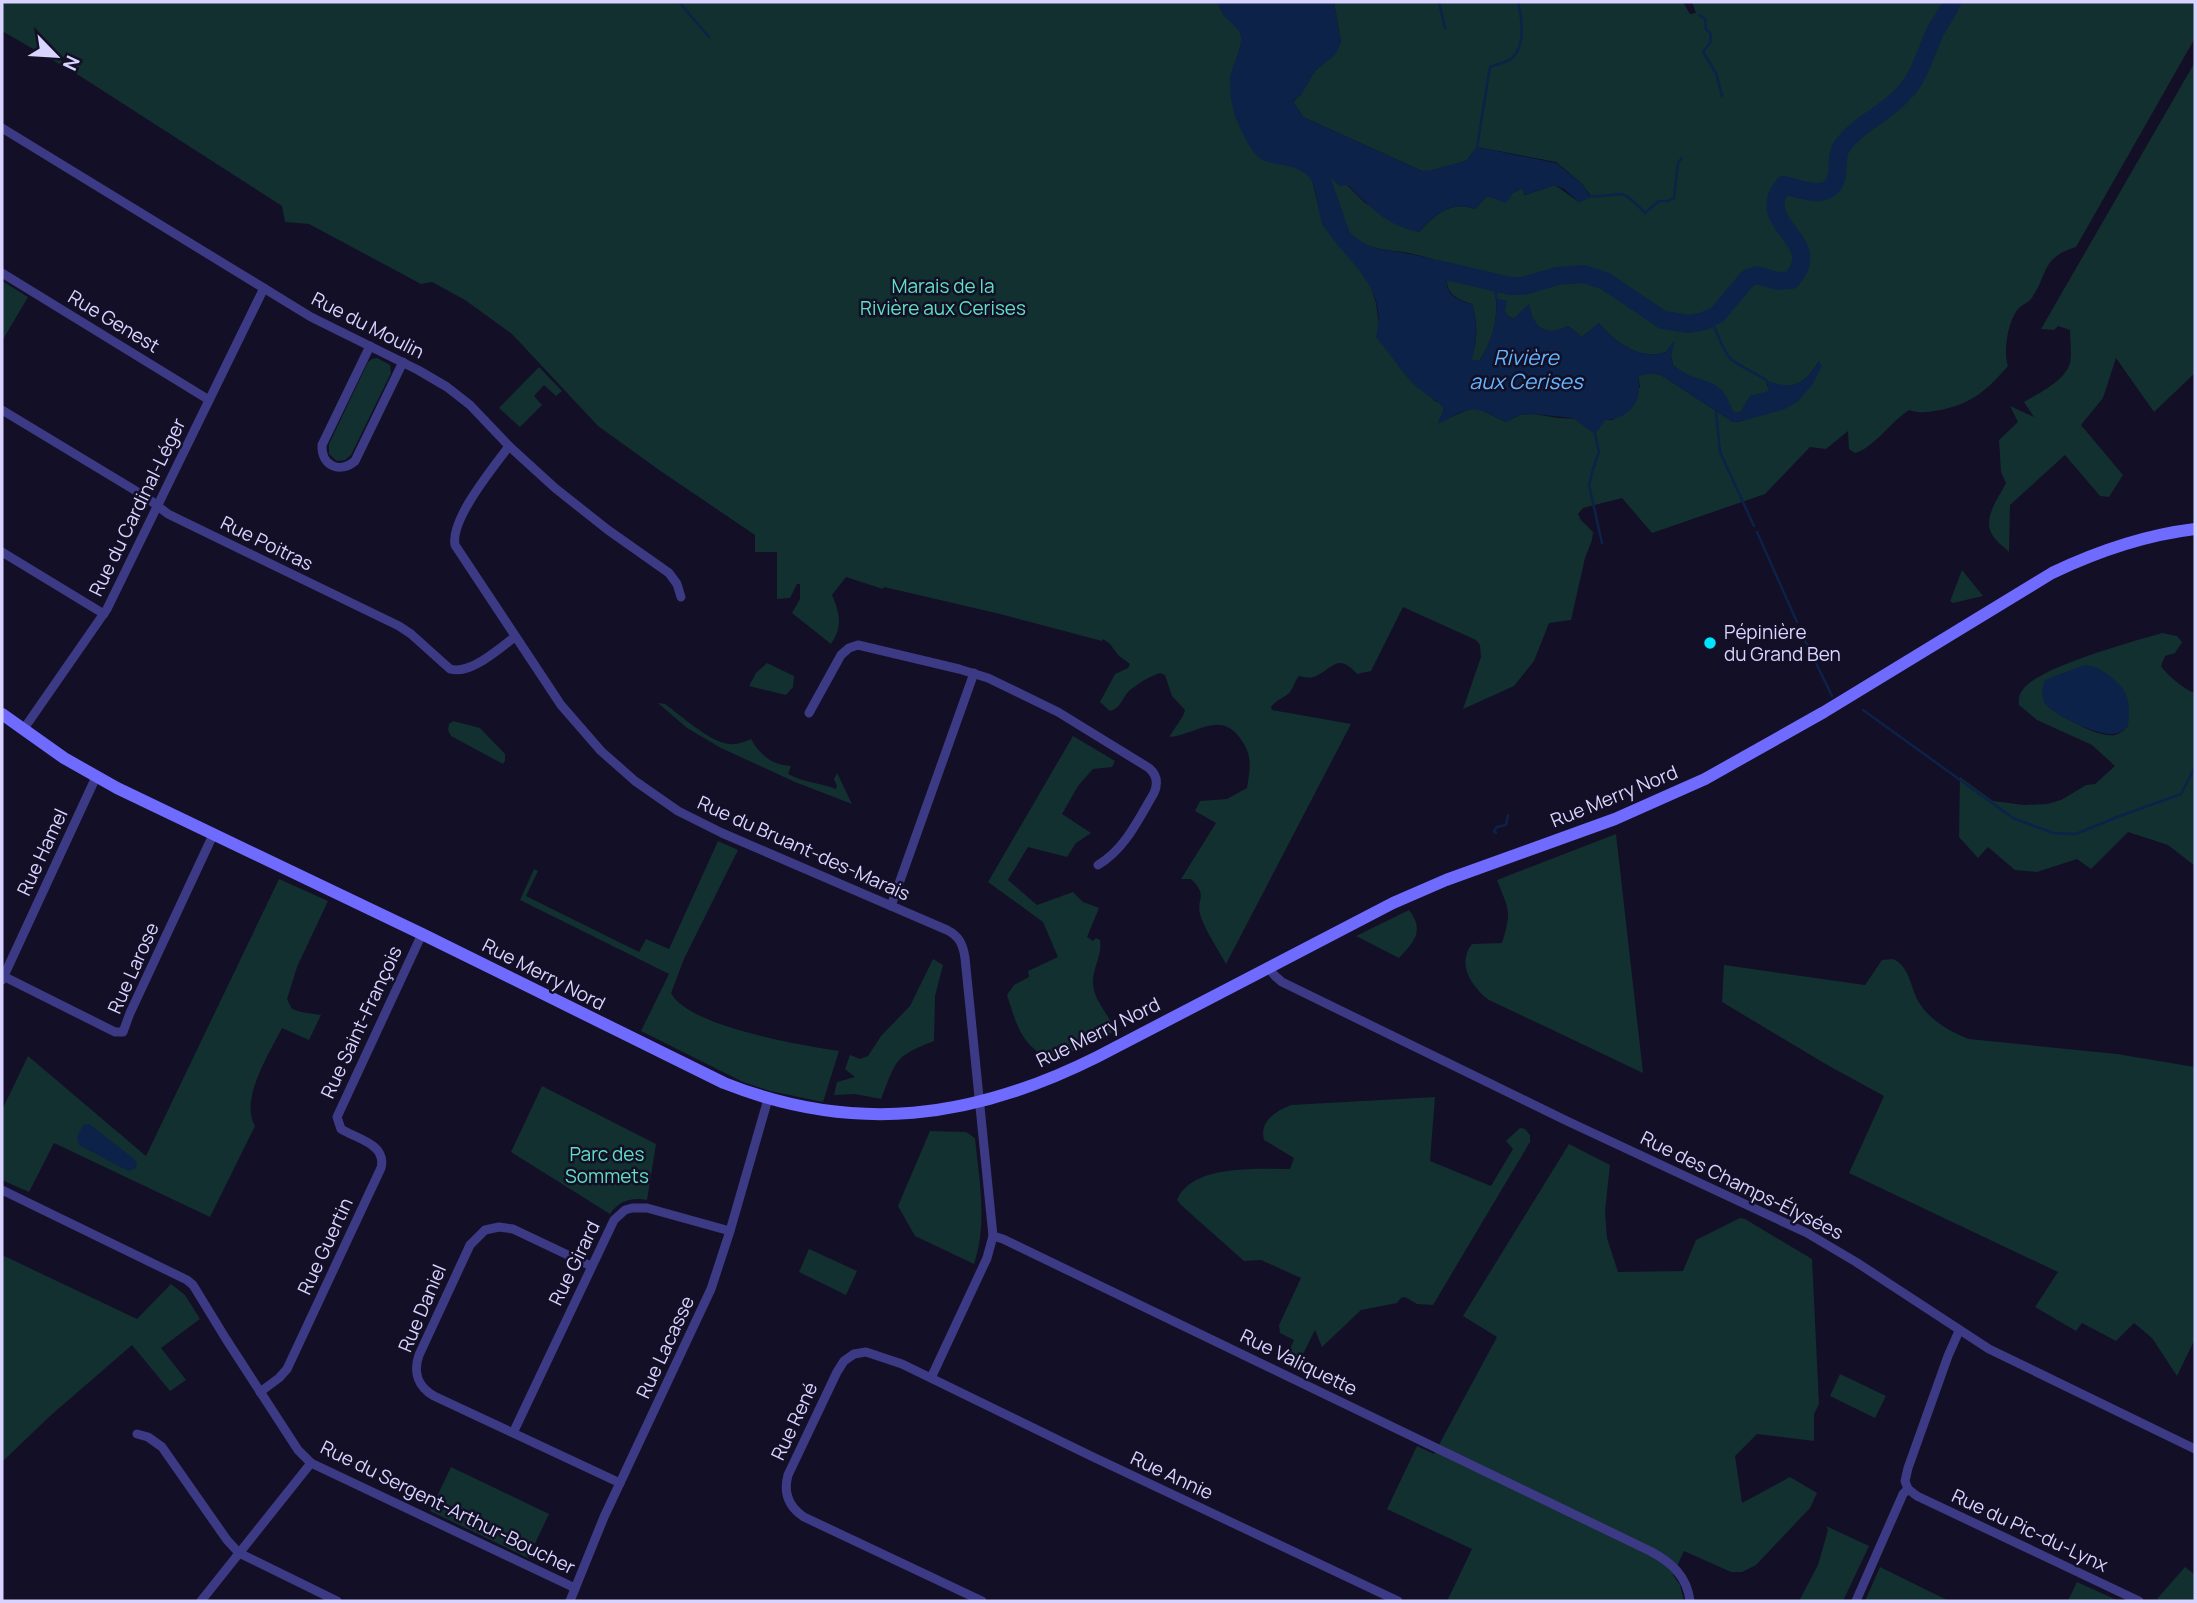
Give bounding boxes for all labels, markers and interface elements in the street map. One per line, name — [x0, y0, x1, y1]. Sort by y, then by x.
north arrow — [21, 21, 91, 91]
text: N — [57, 52, 86, 75]
park label: Marais de la Rivière aux Cerises — [860, 273, 1026, 321]
street label: Rue Genest — [63, 284, 165, 358]
street label: Rue du Moulin — [307, 285, 429, 365]
water label: Rivière aux Cerises — [1469, 343, 1585, 395]
street label: Rue du Cardinal-Léger — [83, 413, 192, 600]
street label: Rue Poitras — [216, 509, 318, 577]
place label: Pépinière du Grand Ben — [1724, 619, 1841, 667]
marker: Pépinière du Grand Ben — [1702, 635, 1718, 651]
street label: Rue Merry Nord — [1547, 759, 1681, 833]
street label: Rue du Bruant-des-Marais — [694, 789, 914, 907]
street label: Rue Hamel — [10, 804, 74, 900]
street label: Rue Larose — [101, 918, 165, 1018]
street label: Rue Merry Nord — [478, 932, 610, 1016]
street label: Rue Saint-François — [314, 942, 408, 1102]
street label: Rue Merry Nord — [1032, 991, 1164, 1073]
street label: Rue des Champs-Élysées — [1636, 1125, 1848, 1245]
park label: Parc des Sommets — [565, 1141, 649, 1189]
street label: Rue Guertin — [291, 1193, 359, 1299]
street label: Rue Girard — [542, 1216, 606, 1310]
street label: Rue Daniel — [392, 1260, 452, 1356]
street label: Rue Lacasse — [630, 1291, 700, 1403]
street label: Rue Valiquette — [1236, 1322, 1362, 1402]
street label: Rue René — [765, 1378, 823, 1464]
street label: Rue du Sergent-Arthur-Boucher — [316, 1434, 580, 1580]
street label: Rue Annie — [1126, 1445, 1218, 1505]
street label: Rue du Pic-du-Lynx — [1948, 1482, 2112, 1578]

